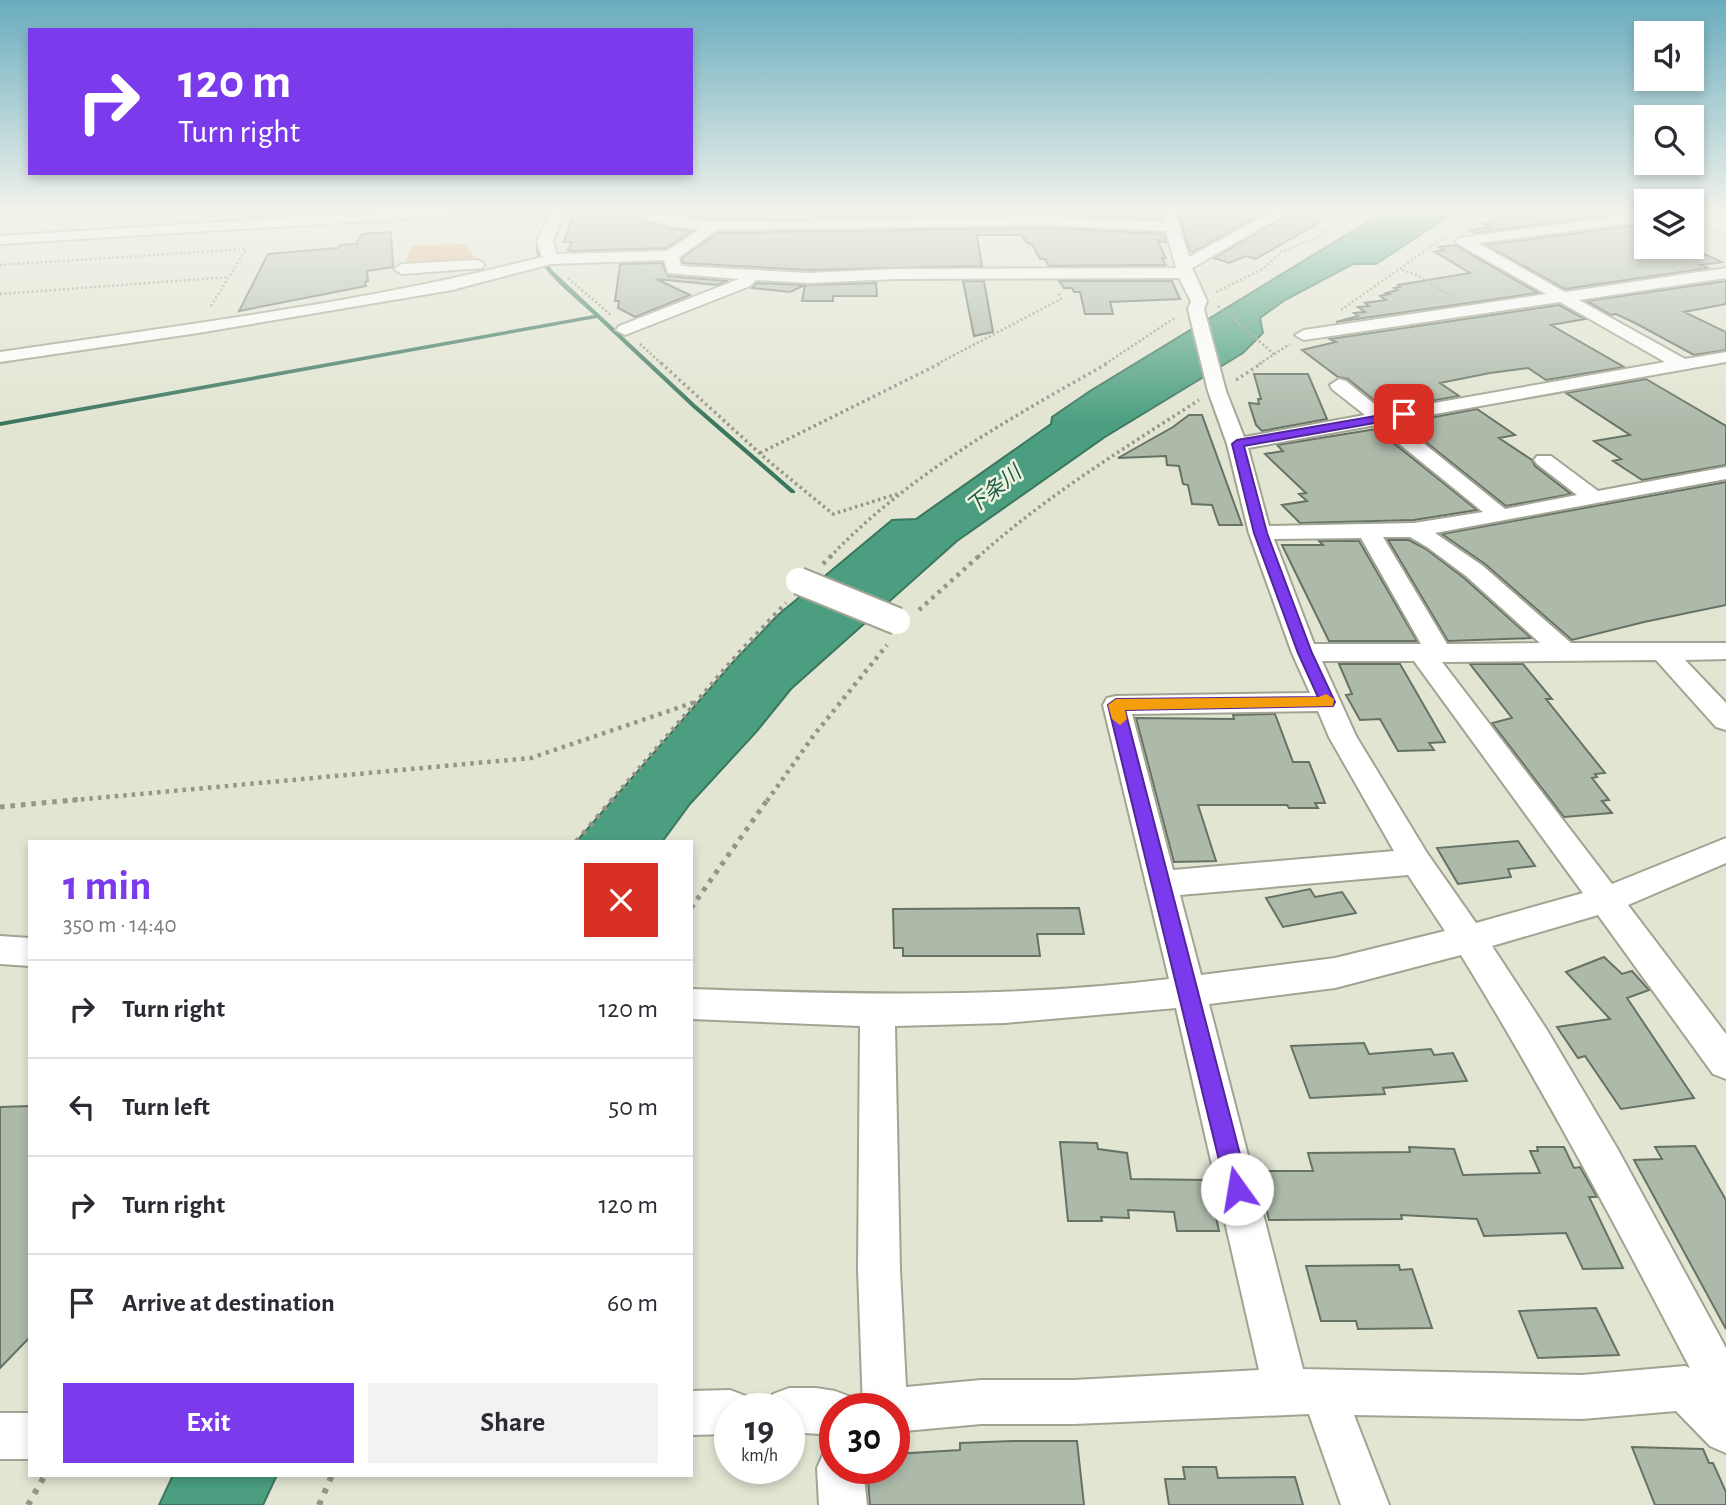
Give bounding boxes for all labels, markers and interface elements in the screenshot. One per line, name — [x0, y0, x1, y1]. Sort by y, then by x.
map controls — [1634, 21, 1704, 259]
button: sound — [1634, 21, 1704, 91]
icon: right — [63, 56, 154, 147]
text: 120 m — [178, 58, 291, 107]
button: search — [1634, 105, 1704, 175]
text: Turn right — [178, 116, 300, 148]
button: layers — [1634, 189, 1704, 259]
pin — [1374, 384, 1434, 444]
icon: arrive — [1385, 395, 1423, 433]
water label: 下条川 — [962, 460, 1027, 518]
button: close — [584, 863, 658, 937]
text: 1 min — [63, 865, 152, 907]
text: 350 m · 14:40 — [63, 914, 177, 937]
icon: right — [63, 990, 101, 1028]
text: Turn right — [122, 996, 225, 1022]
text: 120 m — [598, 996, 658, 1022]
icon: left — [63, 1088, 101, 1126]
text: Turn left — [122, 1094, 210, 1120]
text: 50 m — [608, 1094, 658, 1120]
position arrow — [1200, 1152, 1274, 1226]
icon: right — [63, 1186, 101, 1224]
text: Turn right — [122, 1192, 225, 1218]
text: 120 m — [598, 1192, 658, 1218]
icon: arrive — [63, 1284, 101, 1322]
text: Arrive at destination — [122, 1290, 335, 1316]
text: 60 m — [607, 1290, 658, 1316]
button: Exit — [63, 1383, 354, 1463]
button: Share — [368, 1383, 658, 1463]
speed limit sign: 30 — [819, 1393, 910, 1484]
text: 19 — [745, 1412, 774, 1447]
text: km/h — [741, 1447, 778, 1465]

